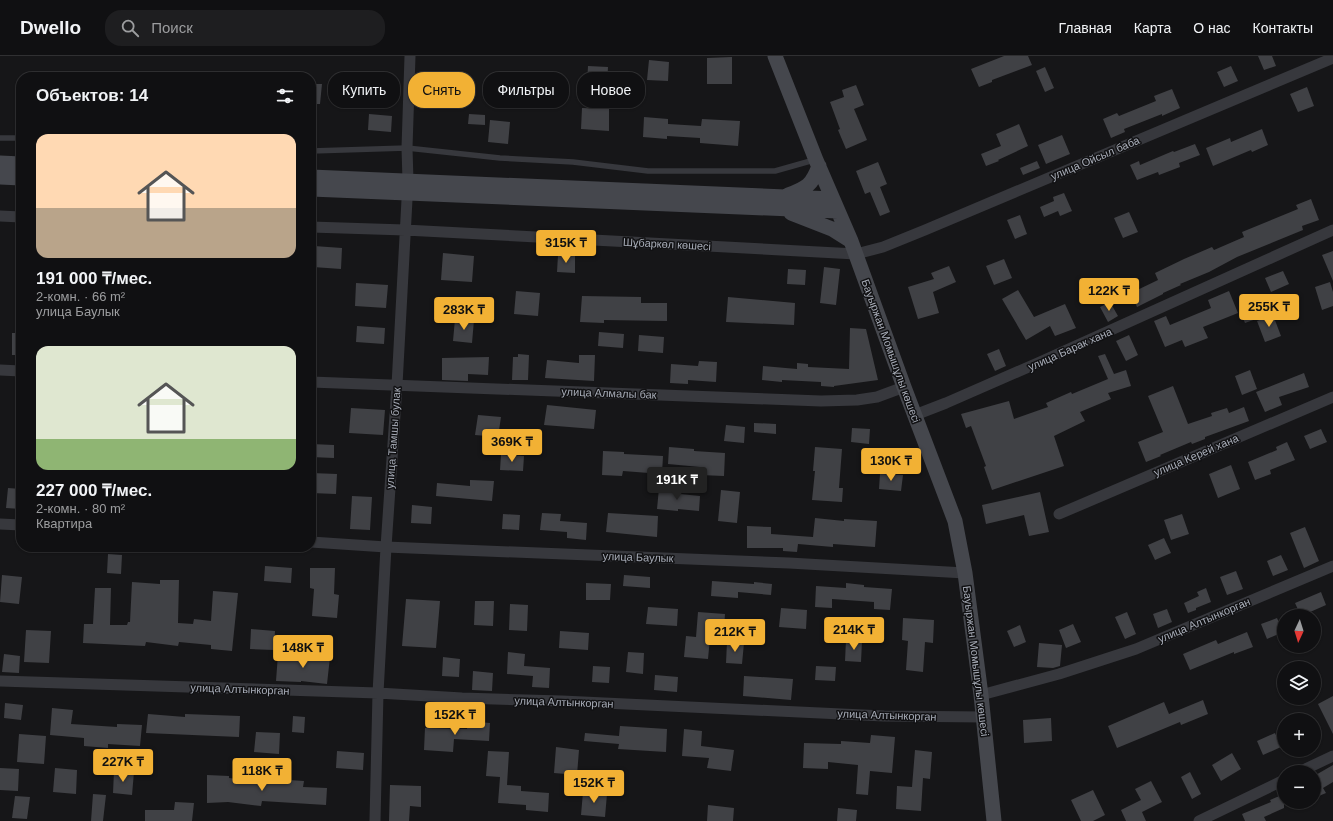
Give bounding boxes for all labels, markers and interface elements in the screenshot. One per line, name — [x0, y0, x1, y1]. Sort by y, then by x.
search box — [105, 10, 385, 46]
text: Dwello — [20, 17, 81, 38]
icon: search — [119, 17, 141, 39]
text: Поиск — [151, 19, 193, 36]
text: Главная — [1058, 20, 1112, 36]
text: Карта — [1134, 20, 1171, 36]
text: О нас — [1193, 20, 1231, 36]
text: Контакты — [1253, 20, 1313, 36]
chip: Купить — [328, 72, 400, 108]
chip: Снять — [408, 72, 475, 108]
chip: Фильтры — [483, 72, 569, 108]
chip: Новое — [577, 72, 645, 108]
icon: filters — [274, 85, 296, 107]
text: Объектов: 14 — [36, 86, 148, 105]
street label: улица Ойсыл баба — [1049, 134, 1142, 182]
icon: home — [130, 160, 202, 232]
pin: 315K ₸ — [533, 230, 599, 264]
text: 315K ₸ — [545, 235, 587, 250]
street label: Шұбаркөл көшесі — [623, 236, 711, 252]
text: 191 000 ₸/мес. — [36, 269, 152, 288]
street label: Бауыржан Момышұлы көшесі — [859, 278, 923, 424]
pin: 122K ₸ — [1076, 278, 1142, 312]
text: 122K ₸ — [1088, 283, 1130, 298]
text: 2-комн. · 66 m² — [36, 289, 125, 304]
pin: 255K ₸ — [1236, 294, 1302, 328]
pin: 283K ₸ — [431, 297, 497, 331]
text: 255K ₸ — [1248, 299, 1290, 314]
text: 283K ₸ — [443, 302, 485, 317]
text: улица Баулык — [36, 304, 120, 319]
street label: улица Барак хана — [1026, 325, 1115, 373]
icon: home — [130, 372, 202, 444]
street label: улица Алмалы бак — [561, 385, 657, 401]
street label: улица Тамшы булак — [383, 387, 403, 489]
pin: 369K ₸ — [479, 429, 545, 463]
street label: улица Керей хана — [1152, 431, 1241, 478]
text: 369K ₸ — [491, 434, 533, 449]
pin: 130K ₸ — [858, 448, 924, 482]
text: 130K ₸ — [870, 453, 912, 468]
pin: 191K ₸ — [644, 467, 710, 501]
text: 191K ₸ — [656, 472, 698, 487]
text: 227 000 ₸/мес. — [36, 481, 152, 500]
text: 2-комн. · 80 m² — [36, 501, 125, 516]
text: Квартира — [36, 516, 92, 531]
street label: улица Баулык — [602, 550, 674, 564]
street label: Бауыржан Момышұлы көшесі — [961, 585, 991, 737]
street label: улица Алтынкорган — [1156, 595, 1252, 645]
north arrow — [1277, 609, 1321, 653]
map controls — [1277, 609, 1321, 809]
pin: 214K ₸ — [821, 617, 887, 651]
pin: 212K ₸ — [702, 619, 768, 653]
text: 214K ₸ — [833, 622, 875, 637]
text: 212K ₸ — [714, 624, 756, 639]
pin: 148K ₸ — [270, 635, 336, 669]
text: 148K ₸ — [282, 640, 324, 655]
button: layers — [1277, 661, 1321, 705]
street label: улица Алтынкорган — [190, 681, 290, 697]
street label: улица Алтынкорган — [514, 694, 614, 710]
pin: 152K ₸ — [422, 702, 488, 736]
text: 152K ₸ — [434, 707, 476, 722]
street label: улица Алтынкорган — [837, 707, 937, 723]
button: + — [1277, 713, 1321, 757]
pin: 227K ₸ — [90, 749, 156, 783]
text: 227K ₸ — [102, 754, 144, 769]
pin: 118K ₸ — [229, 758, 295, 792]
text: 118K ₸ — [241, 763, 283, 778]
button: − — [1277, 765, 1321, 809]
pin: 152K ₸ — [561, 770, 627, 804]
text: 152K ₸ — [573, 775, 615, 790]

